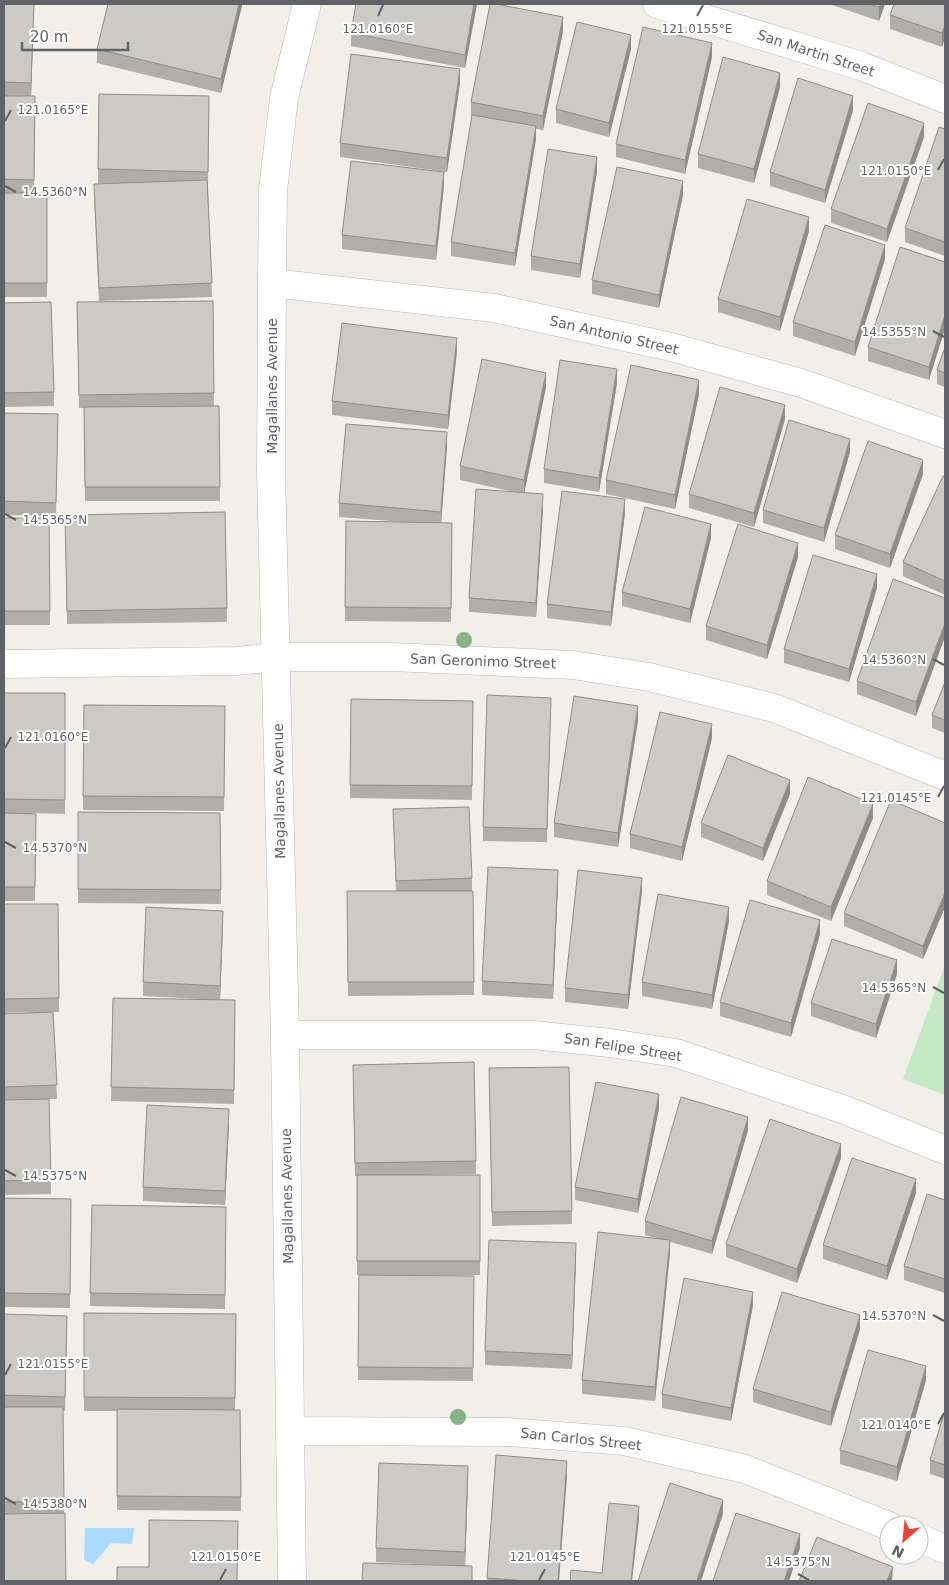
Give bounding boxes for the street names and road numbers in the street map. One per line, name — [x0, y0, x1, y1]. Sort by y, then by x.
street label: San Martin Street — [755, 26, 877, 80]
street label: San Antonio Street — [548, 312, 680, 358]
street label: Magallanes Avenue — [264, 318, 280, 454]
street label: San Geronimo Street — [410, 650, 557, 672]
street label: Magallanes Avenue — [270, 723, 288, 859]
street label: San Felipe Street — [563, 1030, 683, 1064]
street label: Magallanes Avenue — [278, 1128, 296, 1264]
street label: San Carlos Street — [520, 1425, 643, 1453]

